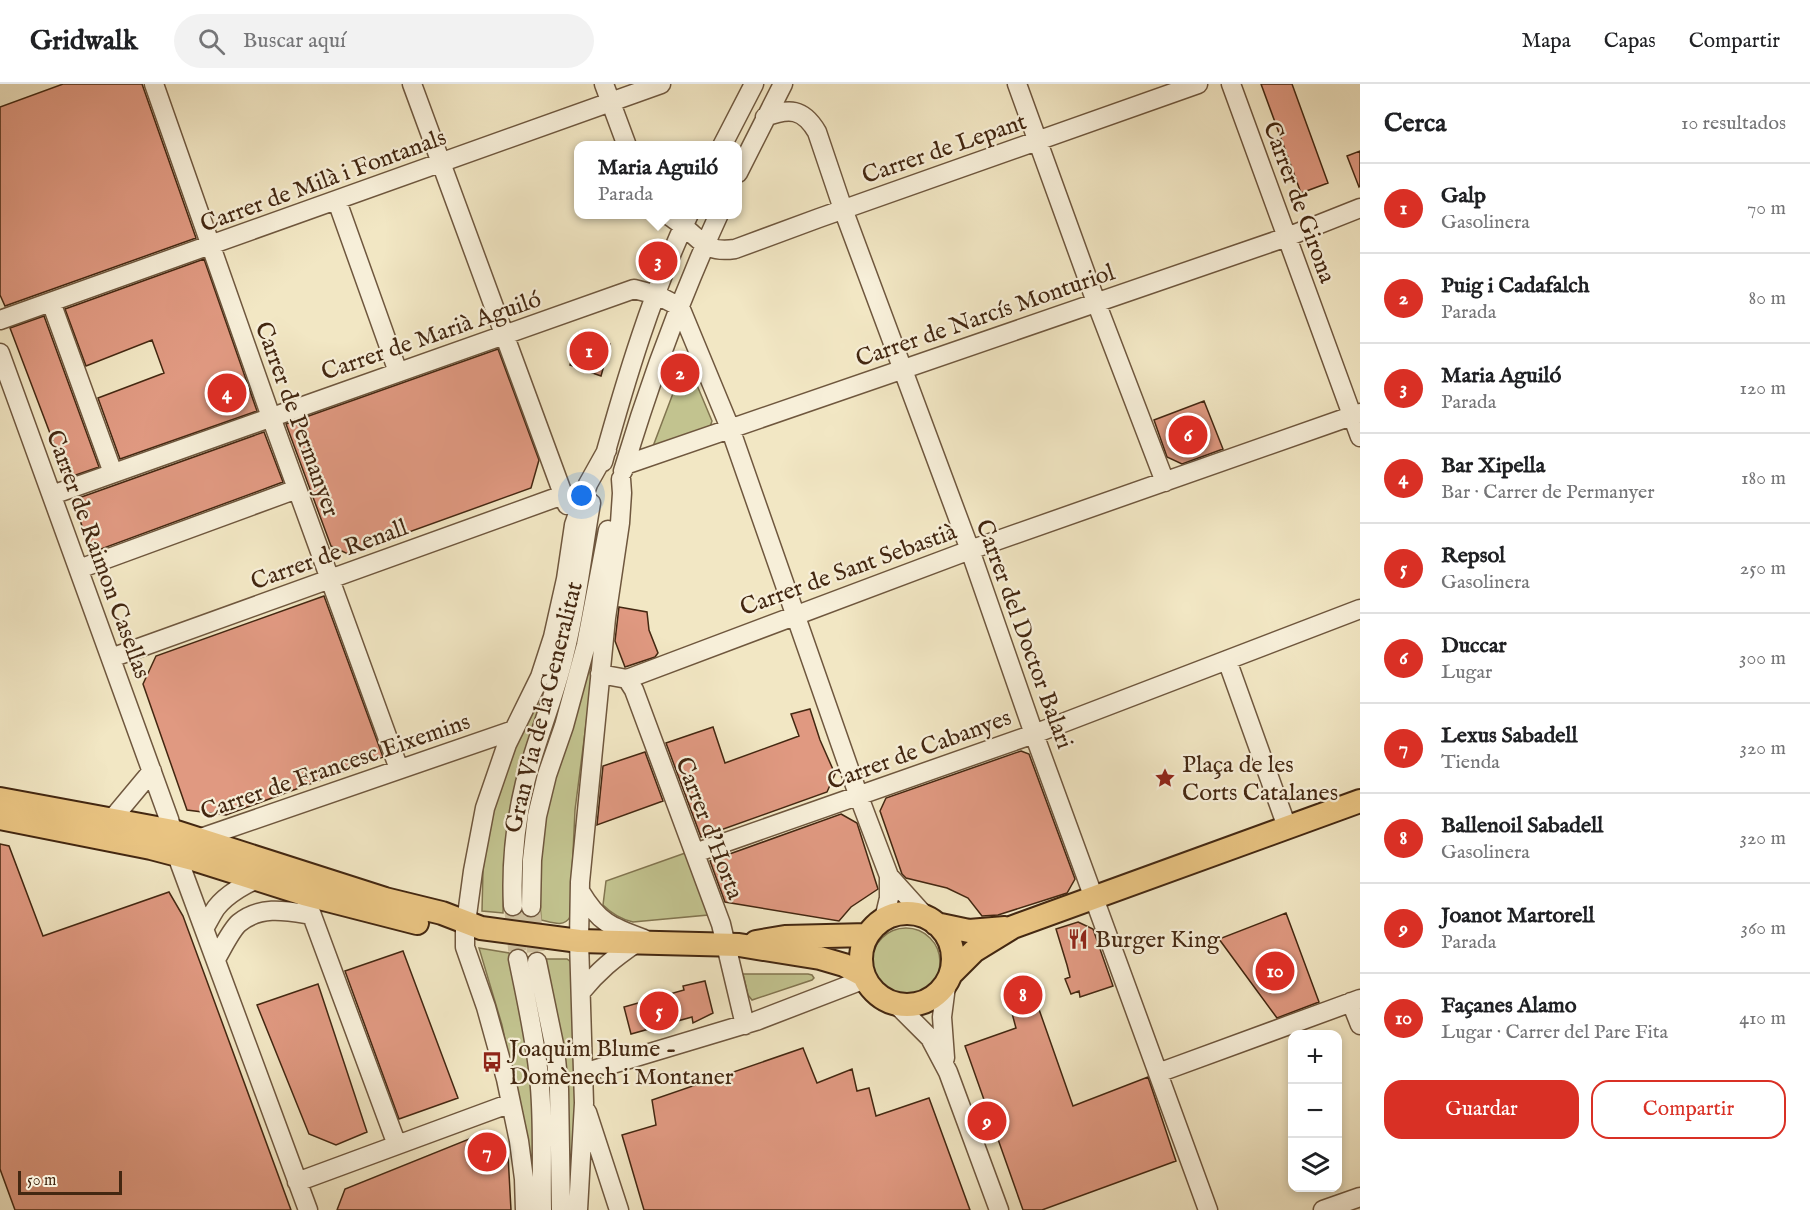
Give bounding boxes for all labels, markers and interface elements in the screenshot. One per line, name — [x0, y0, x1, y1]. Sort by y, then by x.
search box — [174, 14, 594, 68]
text: Gridwalk — [30, 24, 138, 59]
icon: search — [195, 25, 228, 58]
text: Buscar aquí — [243, 27, 346, 55]
text: Mapa — [1522, 28, 1571, 55]
text: Capas — [1604, 28, 1656, 55]
text: Compartir — [1689, 28, 1780, 55]
street label: Carrer de Lepant — [858, 107, 1031, 192]
text: Cerca — [1384, 107, 1446, 140]
text: 10 resultados — [1681, 111, 1786, 136]
street label: Carrer de Girona — [1255, 118, 1342, 288]
street label: Carrer de Milà i Fontanals — [196, 122, 451, 240]
popup — [574, 141, 742, 219]
text: Maria Aguiló — [598, 154, 718, 182]
text: Parada — [598, 182, 653, 207]
text: Galp — [1441, 182, 1486, 210]
text: 1 — [1400, 196, 1407, 221]
text: 70 m — [1747, 196, 1786, 221]
text: Gasolinera — [1441, 210, 1530, 235]
pin: 3 — [638, 238, 678, 284]
street label: Carrer de Narcís Monturiol — [852, 257, 1120, 375]
text: Puig i Cadafalch — [1441, 272, 1590, 300]
street label: Carrer de Marià Aguiló — [317, 284, 546, 389]
text: 2 — [1399, 286, 1408, 311]
text: 80 m — [1749, 286, 1786, 311]
text: Parada — [1441, 300, 1496, 325]
street label: Carrer de Permanyer — [247, 318, 346, 522]
pin: 1 — [570, 328, 608, 374]
pin: 2 — [660, 350, 700, 396]
text: Maria Aguiló — [1441, 362, 1561, 390]
pin: 4 — [208, 370, 246, 416]
text: 3 — [1400, 376, 1407, 401]
text: 120 m — [1740, 376, 1786, 401]
text: Parada — [1441, 390, 1496, 415]
pin: 6 — [1168, 412, 1208, 458]
street label: Carrer de Raimon Casellas — [38, 426, 157, 683]
text: Bar Xipella — [1441, 452, 1545, 480]
text: 4 — [1399, 466, 1408, 491]
text: 180 m — [1741, 466, 1786, 491]
text: Bar · Carrer de Permanyer — [1441, 480, 1655, 505]
your location — [567, 481, 596, 510]
street label: Carrer de Renall — [247, 513, 413, 598]
street label: Carrer del Doctor Balari — [968, 516, 1080, 753]
street label: Carrer de Sant Sebastià — [736, 517, 962, 624]
text: Repsol — [1441, 542, 1505, 570]
text: 5 — [1400, 556, 1407, 581]
text: 250 m — [1740, 556, 1786, 581]
text: Gasolinera — [1441, 570, 1530, 595]
street label: Gran Via de la Generalitat — [498, 578, 591, 836]
text: Duccar — [1441, 632, 1507, 660]
text: 6 — [1399, 646, 1408, 671]
text: 300 m — [1739, 646, 1786, 671]
text: Lugar — [1441, 660, 1492, 685]
street label: Carrer de Cabanyes — [823, 703, 1016, 798]
street label: Carrer de Francesc Eixemins — [197, 707, 474, 828]
text: Lexus Sabadell — [1441, 722, 1578, 750]
text: 7 — [1399, 736, 1408, 761]
text: 320 m — [1740, 736, 1786, 761]
place label: Plaça de les Corts Catalanes — [1182, 750, 1338, 809]
text: Tienda — [1441, 750, 1500, 775]
street label: Carrer d'Horta — [667, 753, 750, 905]
place icon: Plaça de les Corts Catalanes — [1153, 766, 1177, 790]
text: Ballenoil Sabadell — [1441, 812, 1603, 840]
text: 8 — [1400, 826, 1407, 851]
text: 320 m — [1740, 826, 1786, 851]
text: Gasolinera — [1441, 840, 1530, 865]
text: Joanot Martorell — [1441, 902, 1594, 930]
text: 9 — [1399, 916, 1408, 941]
text: 360 m — [1740, 916, 1786, 941]
place label: Burger King — [1095, 925, 1221, 956]
restaurant icon: Burger King — [1066, 927, 1090, 951]
text: Parada — [1441, 930, 1496, 955]
pin: 10 — [1256, 948, 1294, 994]
pin: 8 — [1004, 972, 1042, 1018]
pin: 5 — [640, 988, 678, 1034]
text: Façanes Alamo — [1441, 992, 1577, 1020]
text: 10 — [1395, 1006, 1412, 1031]
text: 410 m — [1739, 1006, 1786, 1031]
text: Lugar · Carrer del Pare Fita — [1441, 1020, 1668, 1045]
map controls — [1288, 1030, 1342, 1192]
button: + — [1288, 1030, 1342, 1084]
place label: Joaquim Blume - Domènech i Montaner — [506, 1034, 734, 1093]
bus stop icon: Joaquim Blume - Domènech i Montaner — [480, 1050, 504, 1074]
button: Guardar — [1384, 1080, 1579, 1139]
button: Compartir — [1591, 1080, 1786, 1139]
button: − — [1288, 1084, 1342, 1138]
pin: 9 — [968, 1098, 1006, 1144]
pin: 7 — [468, 1130, 506, 1174]
button: layers — [1288, 1138, 1342, 1192]
scale bar — [18, 1168, 122, 1196]
text: 50 m — [27, 1171, 56, 1191]

